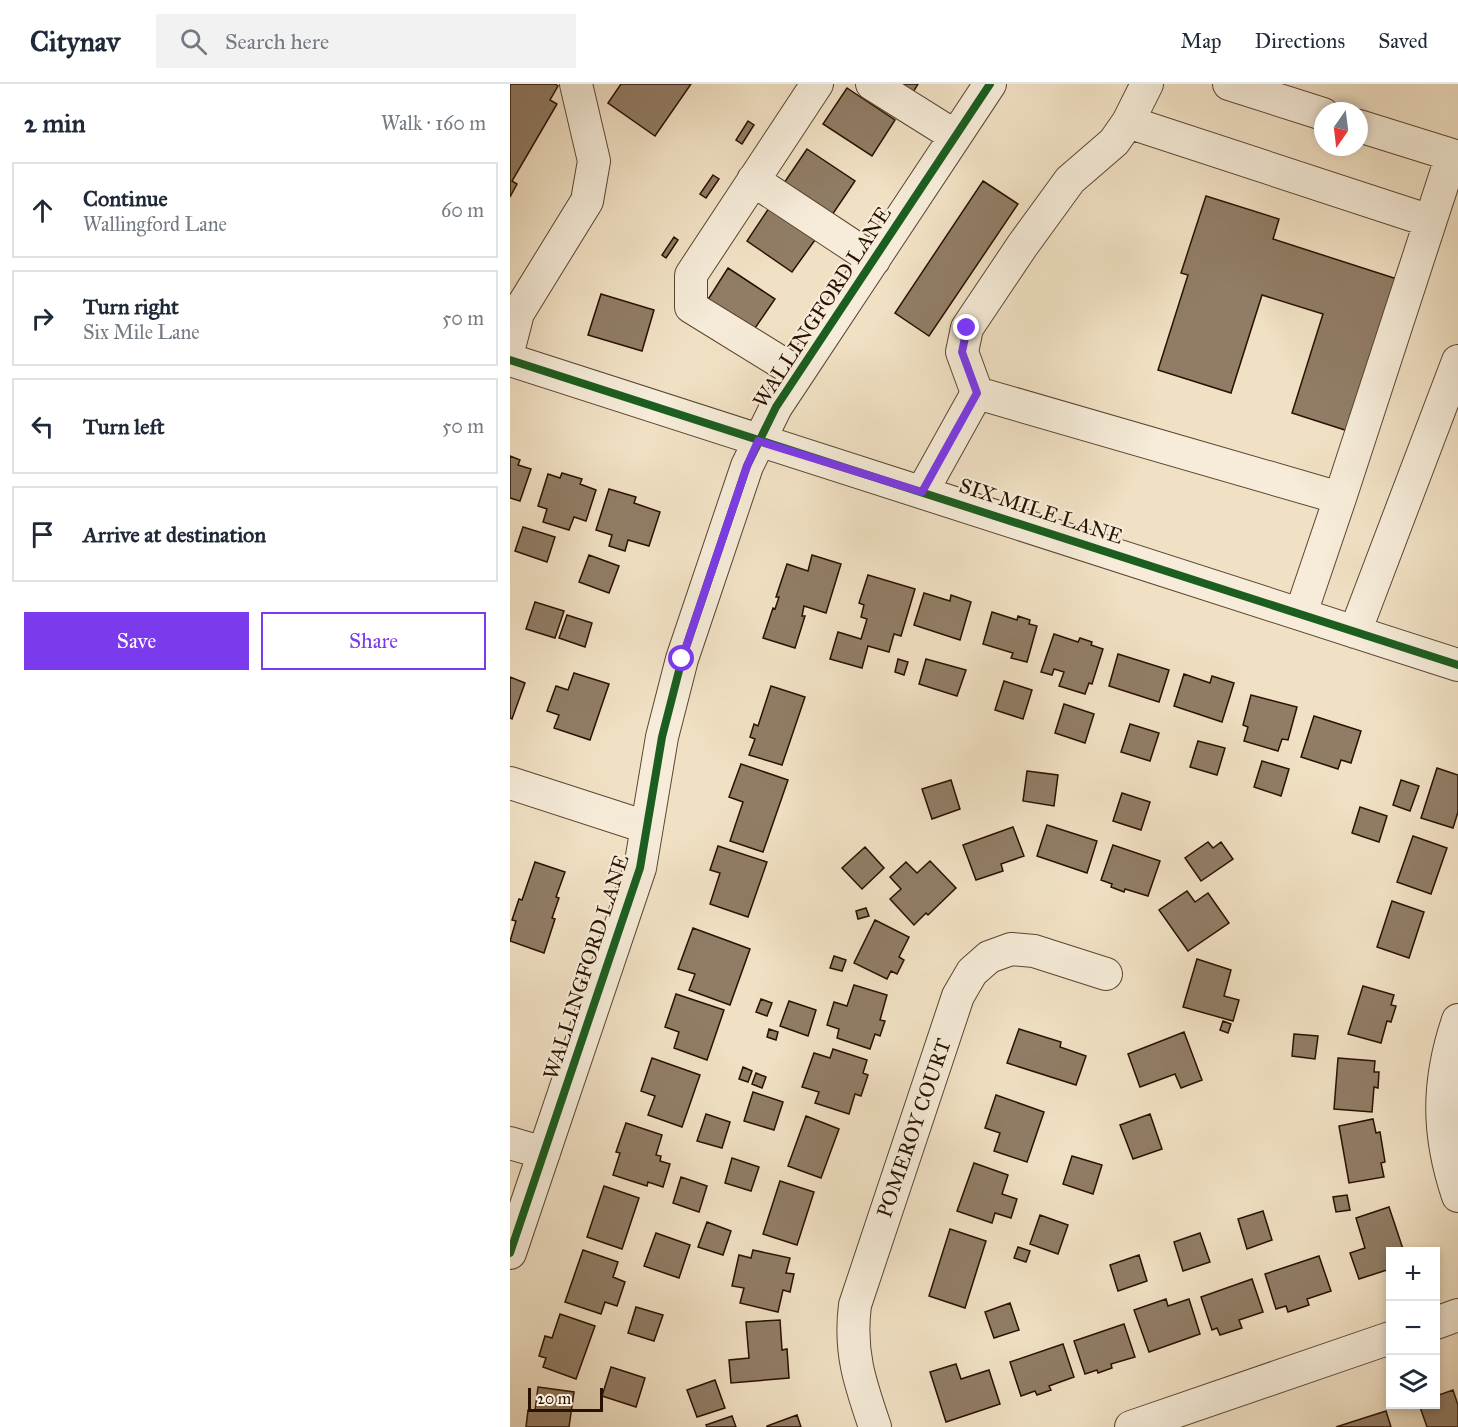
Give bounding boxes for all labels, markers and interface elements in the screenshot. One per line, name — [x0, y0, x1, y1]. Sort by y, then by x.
search box — [156, 14, 576, 68]
text: Citynav — [30, 24, 120, 59]
icon: search — [177, 25, 210, 58]
text: Search here — [225, 28, 329, 55]
text: Map — [1181, 28, 1222, 54]
text: Directions — [1255, 28, 1345, 54]
text: Saved — [1378, 28, 1428, 54]
north arrow — [1314, 102, 1368, 156]
text: 2 min — [24, 107, 85, 139]
text: Walk · 160 m — [381, 111, 486, 135]
text: Continue — [83, 185, 168, 212]
icon: ahead — [26, 194, 59, 227]
text: 60 m — [441, 198, 484, 222]
street label: WALLINGFORD LANE — [747, 202, 897, 412]
text: Wallingford Lane — [83, 212, 227, 236]
text: Turn right — [83, 293, 179, 320]
icon: right — [26, 302, 59, 335]
text: 50 m — [442, 306, 484, 330]
route end — [953, 314, 979, 340]
text: Six Mile Lane — [83, 320, 200, 344]
icon: left — [26, 410, 59, 443]
text: Turn left — [83, 413, 165, 440]
text: 50 m — [442, 414, 484, 438]
street label: SIX MILE LANE — [956, 472, 1126, 550]
icon: arrive — [26, 518, 59, 551]
text: Arrive at destination — [83, 521, 266, 548]
button: Save — [24, 612, 249, 670]
button: Share — [261, 612, 486, 670]
route start — [668, 645, 694, 671]
street label: WALLINGFORD LANE — [537, 851, 635, 1083]
street label: POMEROY COURT — [871, 1035, 957, 1221]
map controls — [1386, 1247, 1440, 1409]
button: + — [1386, 1247, 1440, 1301]
button: − — [1386, 1301, 1440, 1355]
button: layers — [1386, 1355, 1440, 1409]
scale bar — [528, 1385, 603, 1412]
text: 20 m — [537, 1389, 571, 1408]

